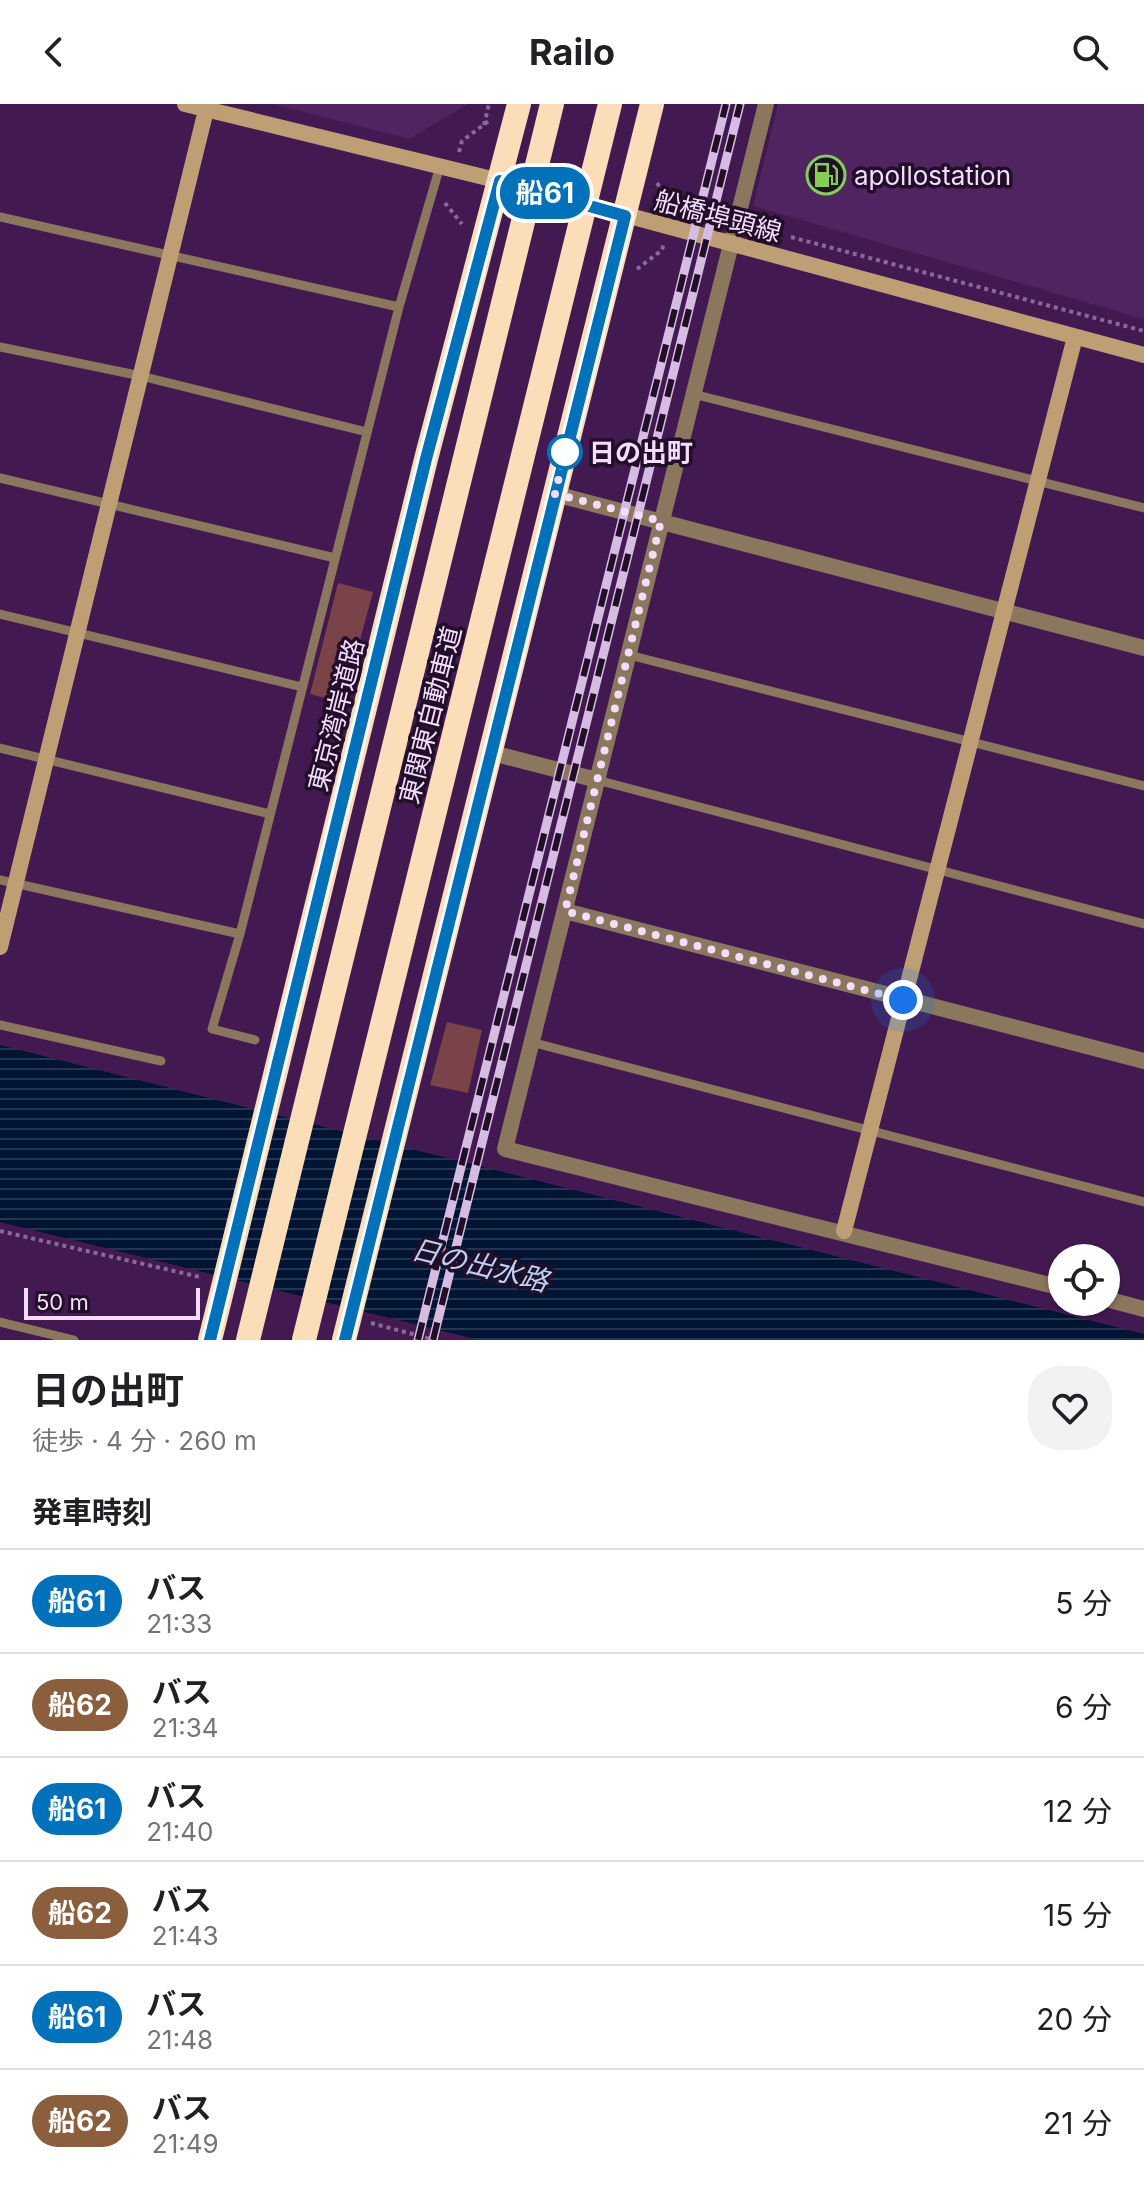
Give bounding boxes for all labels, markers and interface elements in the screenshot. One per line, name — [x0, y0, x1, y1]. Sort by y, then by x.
icon: back — [32, 30, 76, 74]
text: Railo — [529, 30, 615, 74]
icon: search — [1068, 30, 1112, 74]
fuel station icon: apollostation — [805, 154, 847, 196]
place label: apollostation — [854, 160, 1011, 191]
line badge: 船61 — [499, 167, 591, 219]
text: 船61 — [516, 176, 574, 210]
street label: 船橋埠頭線 — [651, 184, 785, 248]
marker: 日の出町 — [548, 435, 582, 469]
place label: 日の出町 — [589, 437, 693, 468]
street label: 東関東自動車道 — [393, 623, 467, 807]
street label: 東京湾岸道路 — [302, 636, 370, 794]
your location — [883, 980, 923, 1020]
water label: 日の出水路 — [408, 1232, 554, 1299]
map controls — [1048, 1244, 1120, 1316]
button: locate — [1048, 1244, 1120, 1316]
scale bar — [24, 1284, 200, 1320]
text: 50 m — [36, 1289, 89, 1315]
button: heart — [1028, 1366, 1112, 1450]
text: 日の出町 — [32, 1367, 184, 1413]
text: 徒歩 · 4 分 · 260 m — [32, 1425, 257, 1456]
text: 発車時刻 — [32, 1494, 152, 1530]
text: バス — [146, 1570, 206, 1606]
text: 船61 — [48, 1584, 106, 1618]
text: 5 分 — [1055, 1585, 1112, 1621]
text: 21:33 — [146, 1608, 212, 1639]
text: バス — [152, 1674, 212, 1710]
text: 船62 — [48, 1688, 112, 1722]
text: 6 分 — [1055, 1689, 1112, 1725]
text: 21:34 — [152, 1712, 219, 1743]
text: バス — [146, 1778, 206, 1814]
text: 船61 — [48, 1792, 106, 1826]
text: 12 分 — [1043, 1793, 1112, 1829]
text: 21:40 — [146, 1816, 213, 1847]
text: バス — [152, 1882, 212, 1918]
text: 船62 — [48, 1896, 112, 1930]
text: 15 分 — [1043, 1897, 1112, 1933]
text: 21:43 — [152, 1920, 219, 1951]
text: バス — [146, 1986, 206, 2022]
text: 船61 — [48, 2000, 106, 2034]
text: 20 分 — [1036, 2001, 1112, 2037]
text: 21:48 — [146, 2024, 213, 2055]
text: バス — [152, 2090, 212, 2126]
text: 船62 — [48, 2104, 112, 2138]
text: 21 分 — [1043, 2105, 1112, 2141]
text: 21:49 — [152, 2128, 219, 2159]

